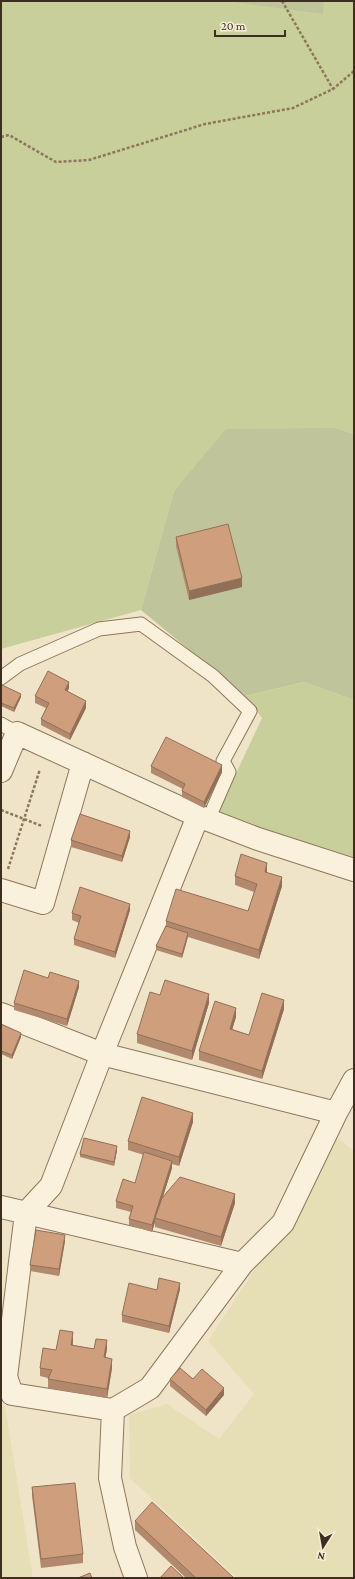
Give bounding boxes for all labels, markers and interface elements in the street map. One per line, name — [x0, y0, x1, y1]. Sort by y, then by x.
scale bar — [215, 12, 285, 38]
text: 20 m — [221, 19, 246, 33]
north arrow — [303, 1527, 343, 1567]
text: N — [316, 1550, 326, 1563]

